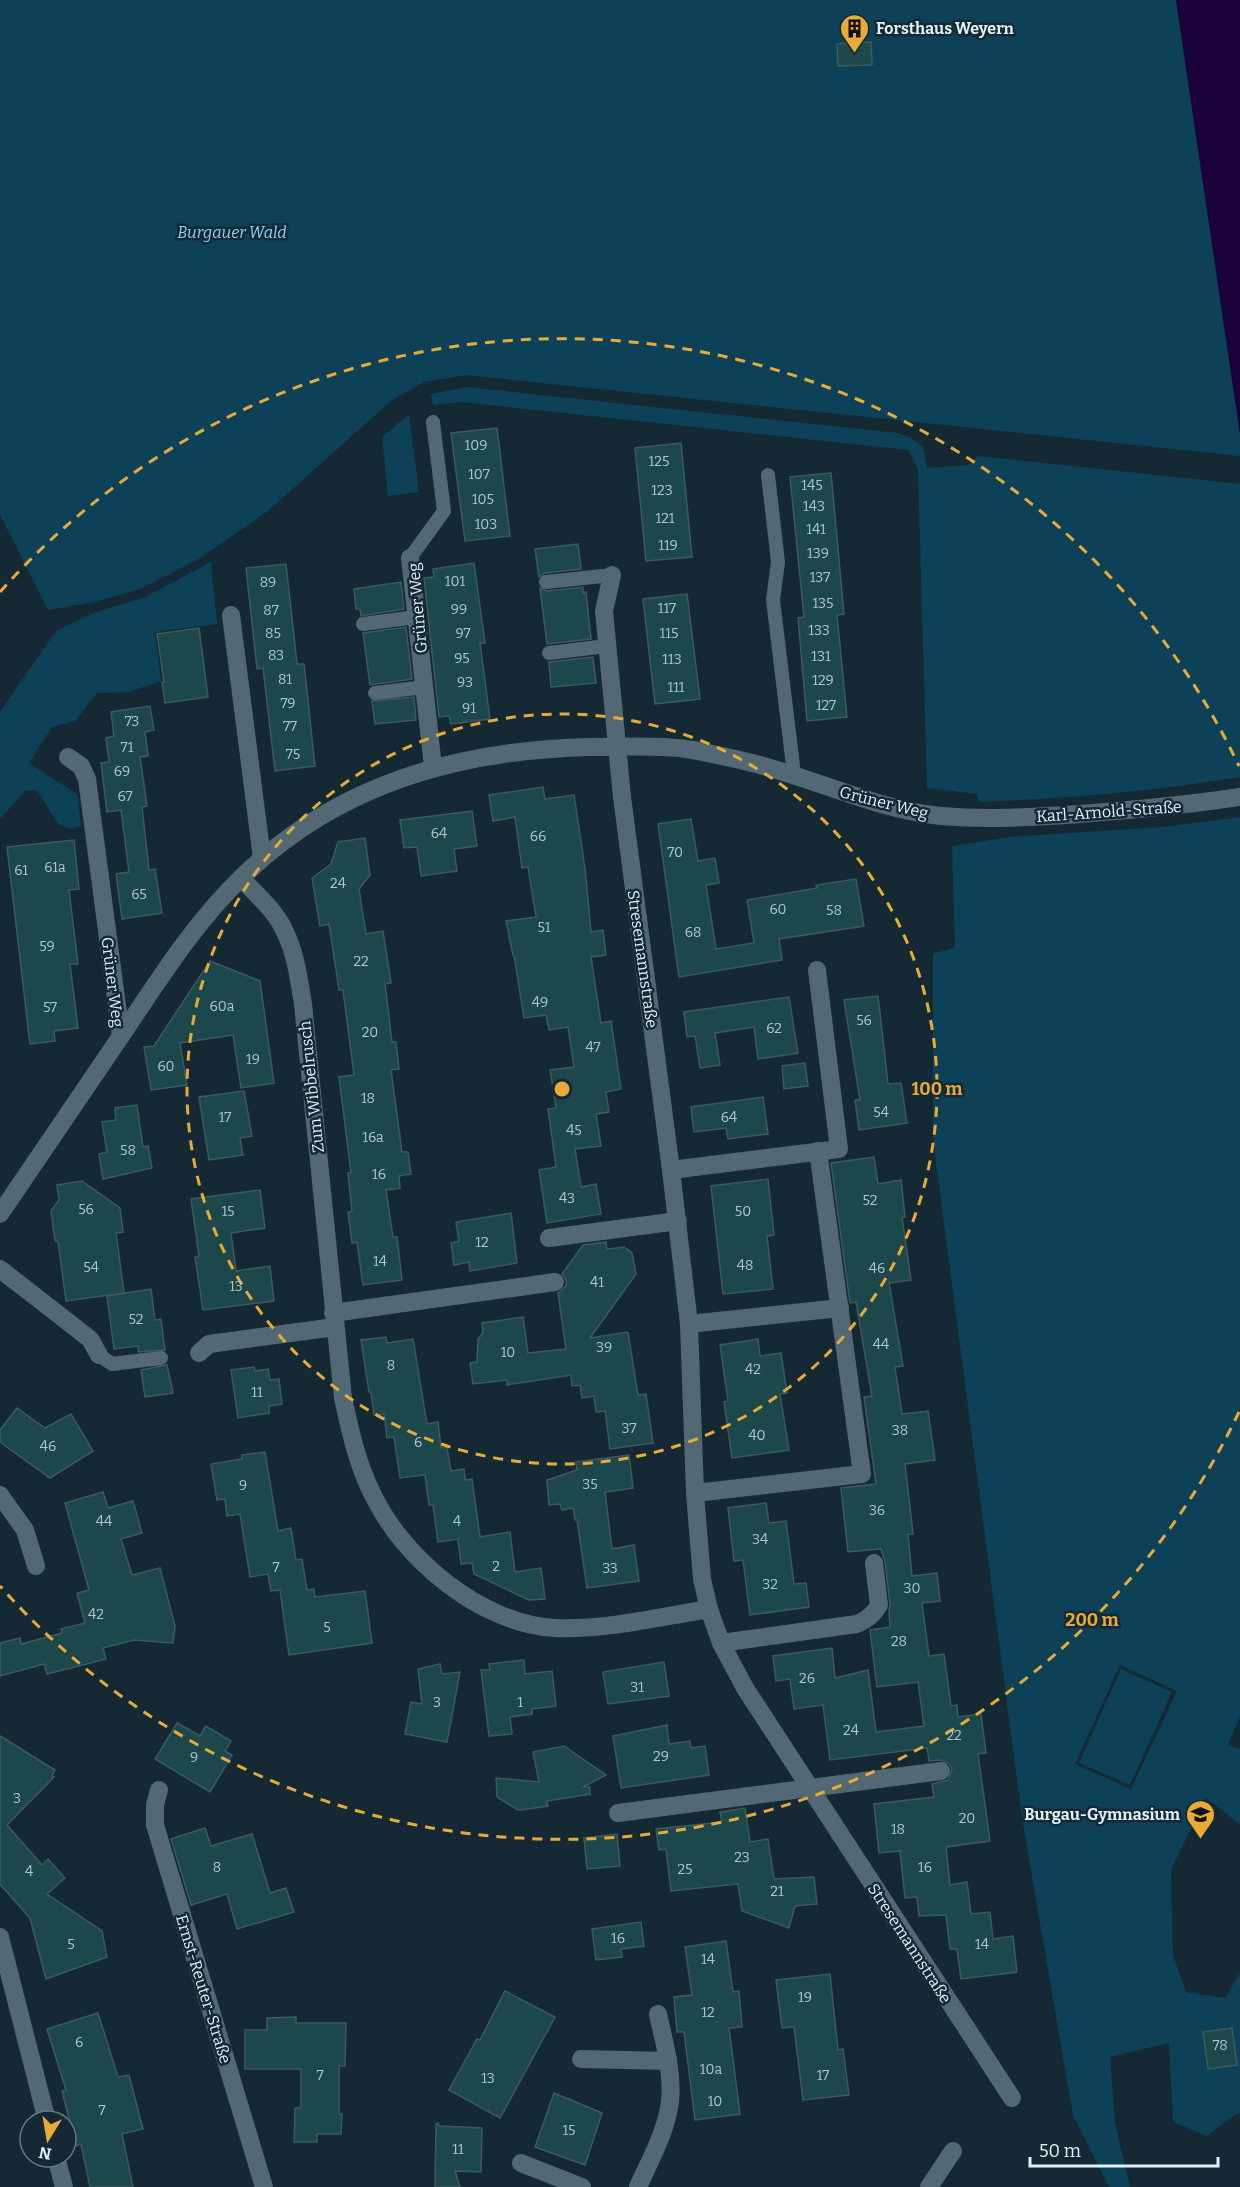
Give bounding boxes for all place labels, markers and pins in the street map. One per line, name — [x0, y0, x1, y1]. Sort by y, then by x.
building icon: Forsthaus Weyern — [839, 12, 871, 54]
place label: Forsthaus Weyern — [876, 19, 1015, 38]
centre of rings — [552, 1079, 572, 1099]
school or university icon: Burgau-Gymnasium — [1185, 1798, 1217, 1840]
place label: Burgau-Gymnasium — [1024, 1805, 1181, 1824]

